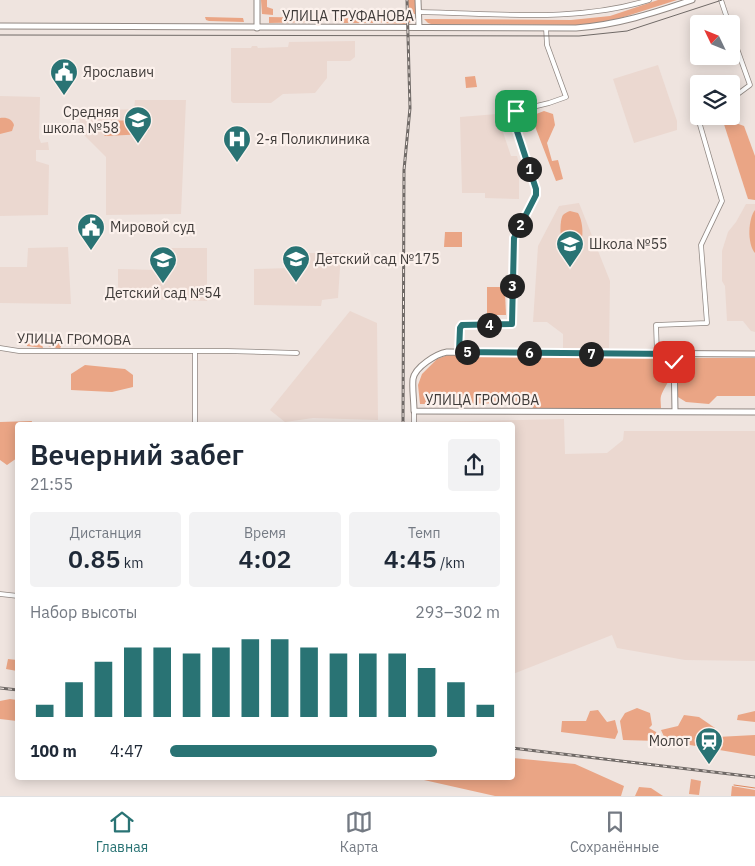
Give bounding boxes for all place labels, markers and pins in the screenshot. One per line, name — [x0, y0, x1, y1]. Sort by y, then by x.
public building icon: Ярославич — [49, 57, 79, 96]
place label: Ярославич — [83, 63, 154, 81]
pin — [495, 90, 537, 132]
place label: Средняя школа №58 — [43, 103, 119, 137]
school or university icon: Средняя школа №58 — [123, 105, 153, 144]
hospital icon: 2-я Поликлиника — [222, 124, 252, 163]
place label: 2-я Поликлиника — [256, 130, 370, 148]
pin: 1 — [516, 156, 542, 182]
public building icon: Мировой суд — [76, 212, 106, 251]
pin: 2 — [508, 212, 532, 238]
place label: Мировой суд — [110, 218, 195, 236]
school or university icon: Школа №55 — [555, 229, 585, 268]
place label: Школа №55 — [589, 235, 668, 253]
school or university icon: Детский сад №175 — [281, 244, 311, 283]
school or university icon: Детский сад №54 — [148, 245, 178, 284]
place label: Детский сад №175 — [315, 250, 440, 268]
pin: 3 — [500, 274, 524, 298]
place label: Детский сад №54 — [105, 284, 221, 302]
pin: 4 — [476, 312, 502, 338]
pin: 5 — [454, 340, 480, 364]
pin: 6 — [516, 340, 542, 366]
pin — [653, 341, 695, 383]
pin: 7 — [578, 342, 604, 366]
station icon: Молот — [694, 726, 724, 765]
place label: Молот — [649, 732, 690, 750]

